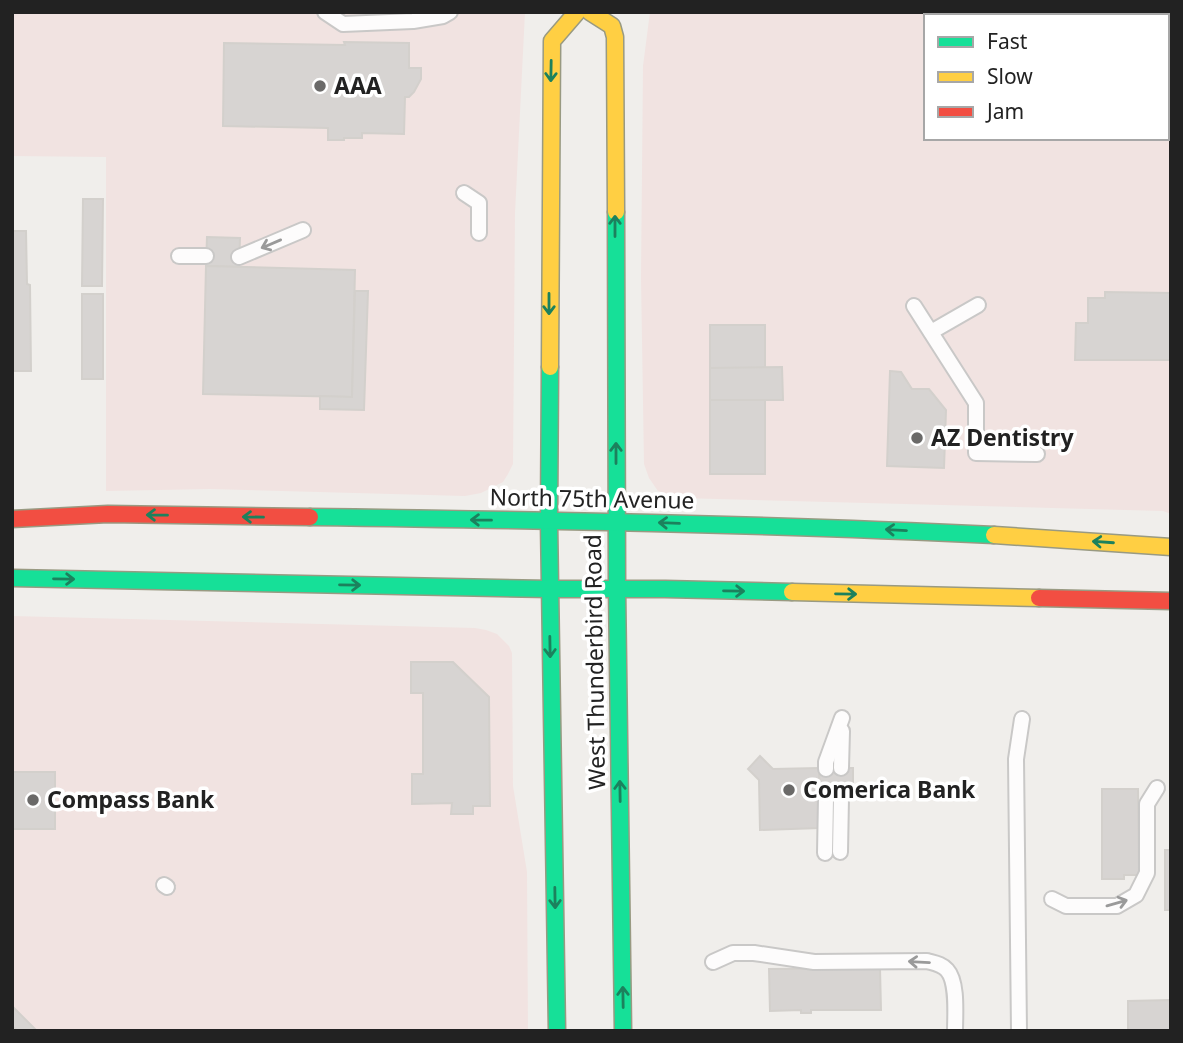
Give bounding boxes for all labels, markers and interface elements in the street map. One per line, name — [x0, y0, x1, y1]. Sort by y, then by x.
legend — [924, 14, 1169, 140]
text: Fast — [987, 27, 1028, 55]
one-way arrow — [544, 59, 558, 82]
text: Slow — [987, 62, 1033, 90]
place label: AAA — [334, 69, 382, 101]
marker: AAA — [312, 78, 328, 94]
text: Jam — [985, 97, 1024, 125]
one-way arrow — [609, 214, 622, 237]
one-way arrow — [261, 238, 282, 251]
one-way arrow — [542, 292, 556, 315]
place label: AZ Dentistry — [931, 421, 1074, 453]
marker: AZ Dentistry — [909, 430, 925, 446]
one-way arrow — [609, 442, 623, 465]
street label: North 75th Avenue — [489, 480, 695, 516]
one-way arrow — [145, 508, 168, 522]
one-way arrow — [242, 510, 265, 524]
one-way arrow — [469, 514, 492, 527]
one-way arrow — [658, 516, 681, 529]
one-way arrow — [885, 523, 908, 536]
street label: West Thunderbird Road — [576, 534, 612, 790]
one-way arrow — [1092, 535, 1114, 548]
one-way arrow — [53, 573, 76, 586]
one-way arrow — [338, 578, 361, 592]
one-way arrow — [722, 584, 745, 598]
one-way arrow — [834, 587, 857, 600]
one-way arrow — [544, 635, 557, 658]
place label: Comerica Bank — [803, 773, 976, 805]
one-way arrow — [613, 780, 626, 803]
marker: Comerica Bank — [781, 782, 797, 798]
place label: Compass Bank — [47, 783, 215, 815]
marker: Compass Bank — [25, 792, 41, 808]
one-way arrow — [548, 886, 561, 909]
one-way arrow — [1106, 895, 1128, 908]
one-way arrow — [908, 955, 931, 968]
one-way arrow — [616, 986, 630, 1009]

